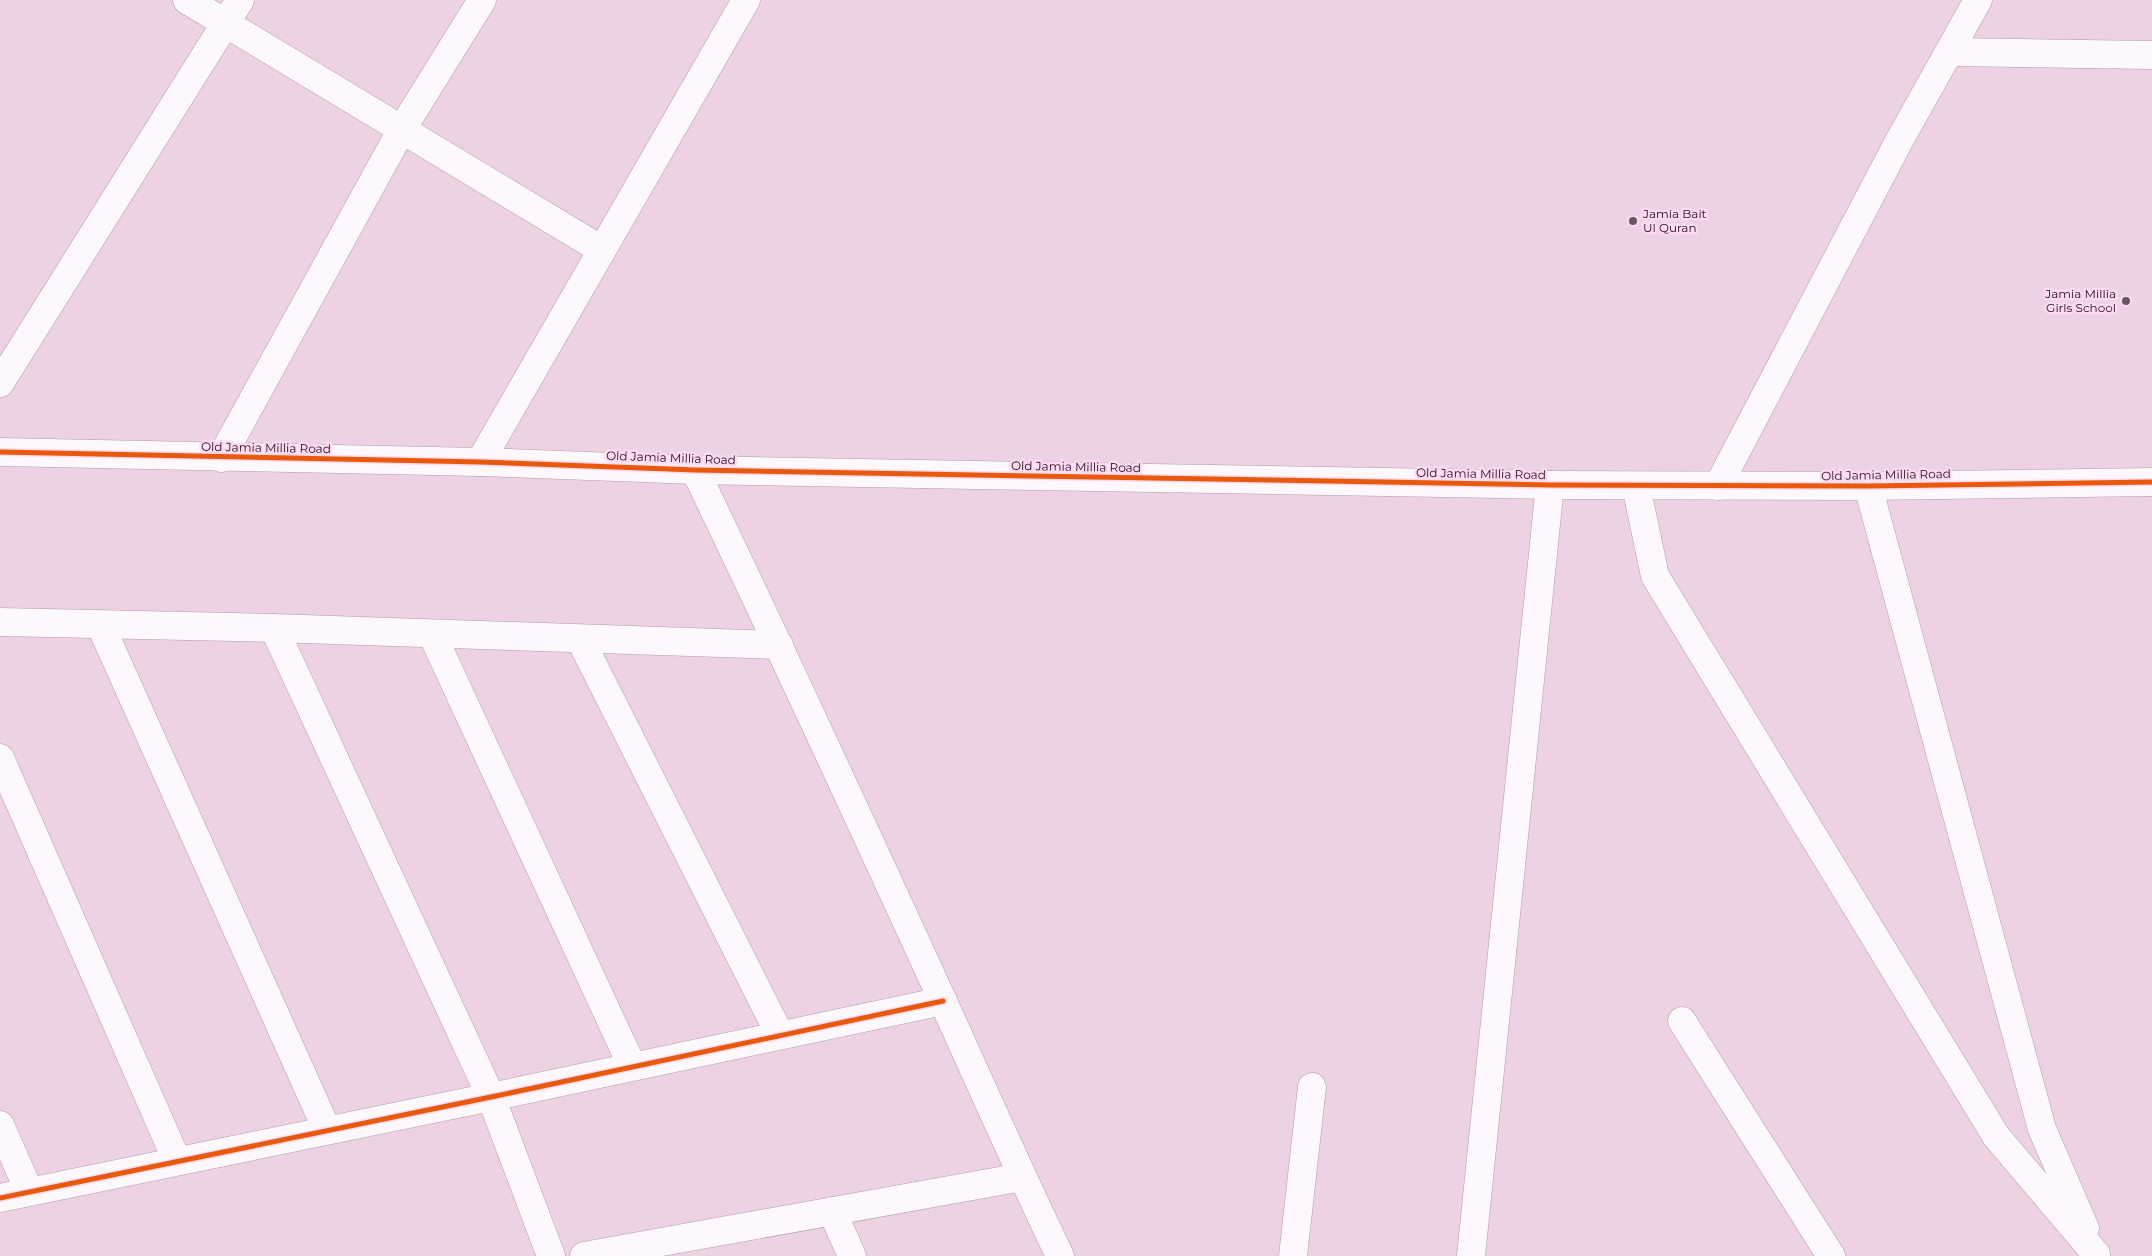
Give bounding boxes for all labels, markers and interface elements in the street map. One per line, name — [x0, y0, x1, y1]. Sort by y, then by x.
place label: Jamia Bait Ul Quran — [1642, 206, 1707, 235]
marker: Jamia Bait Ul Quran — [1627, 215, 1639, 227]
place label: Jamia Millia Girls School — [2044, 286, 2116, 315]
marker: Jamia Millia Girls School — [2120, 295, 2132, 307]
street label: Old Jamia Millia Road — [201, 439, 331, 456]
street label: Old Jamia Millia Road — [606, 448, 736, 467]
street label: Old Jamia Millia Road — [1011, 458, 1141, 475]
street label: Old Jamia Millia Road — [1416, 465, 1546, 482]
street label: Old Jamia Millia Road — [1821, 466, 1951, 483]

